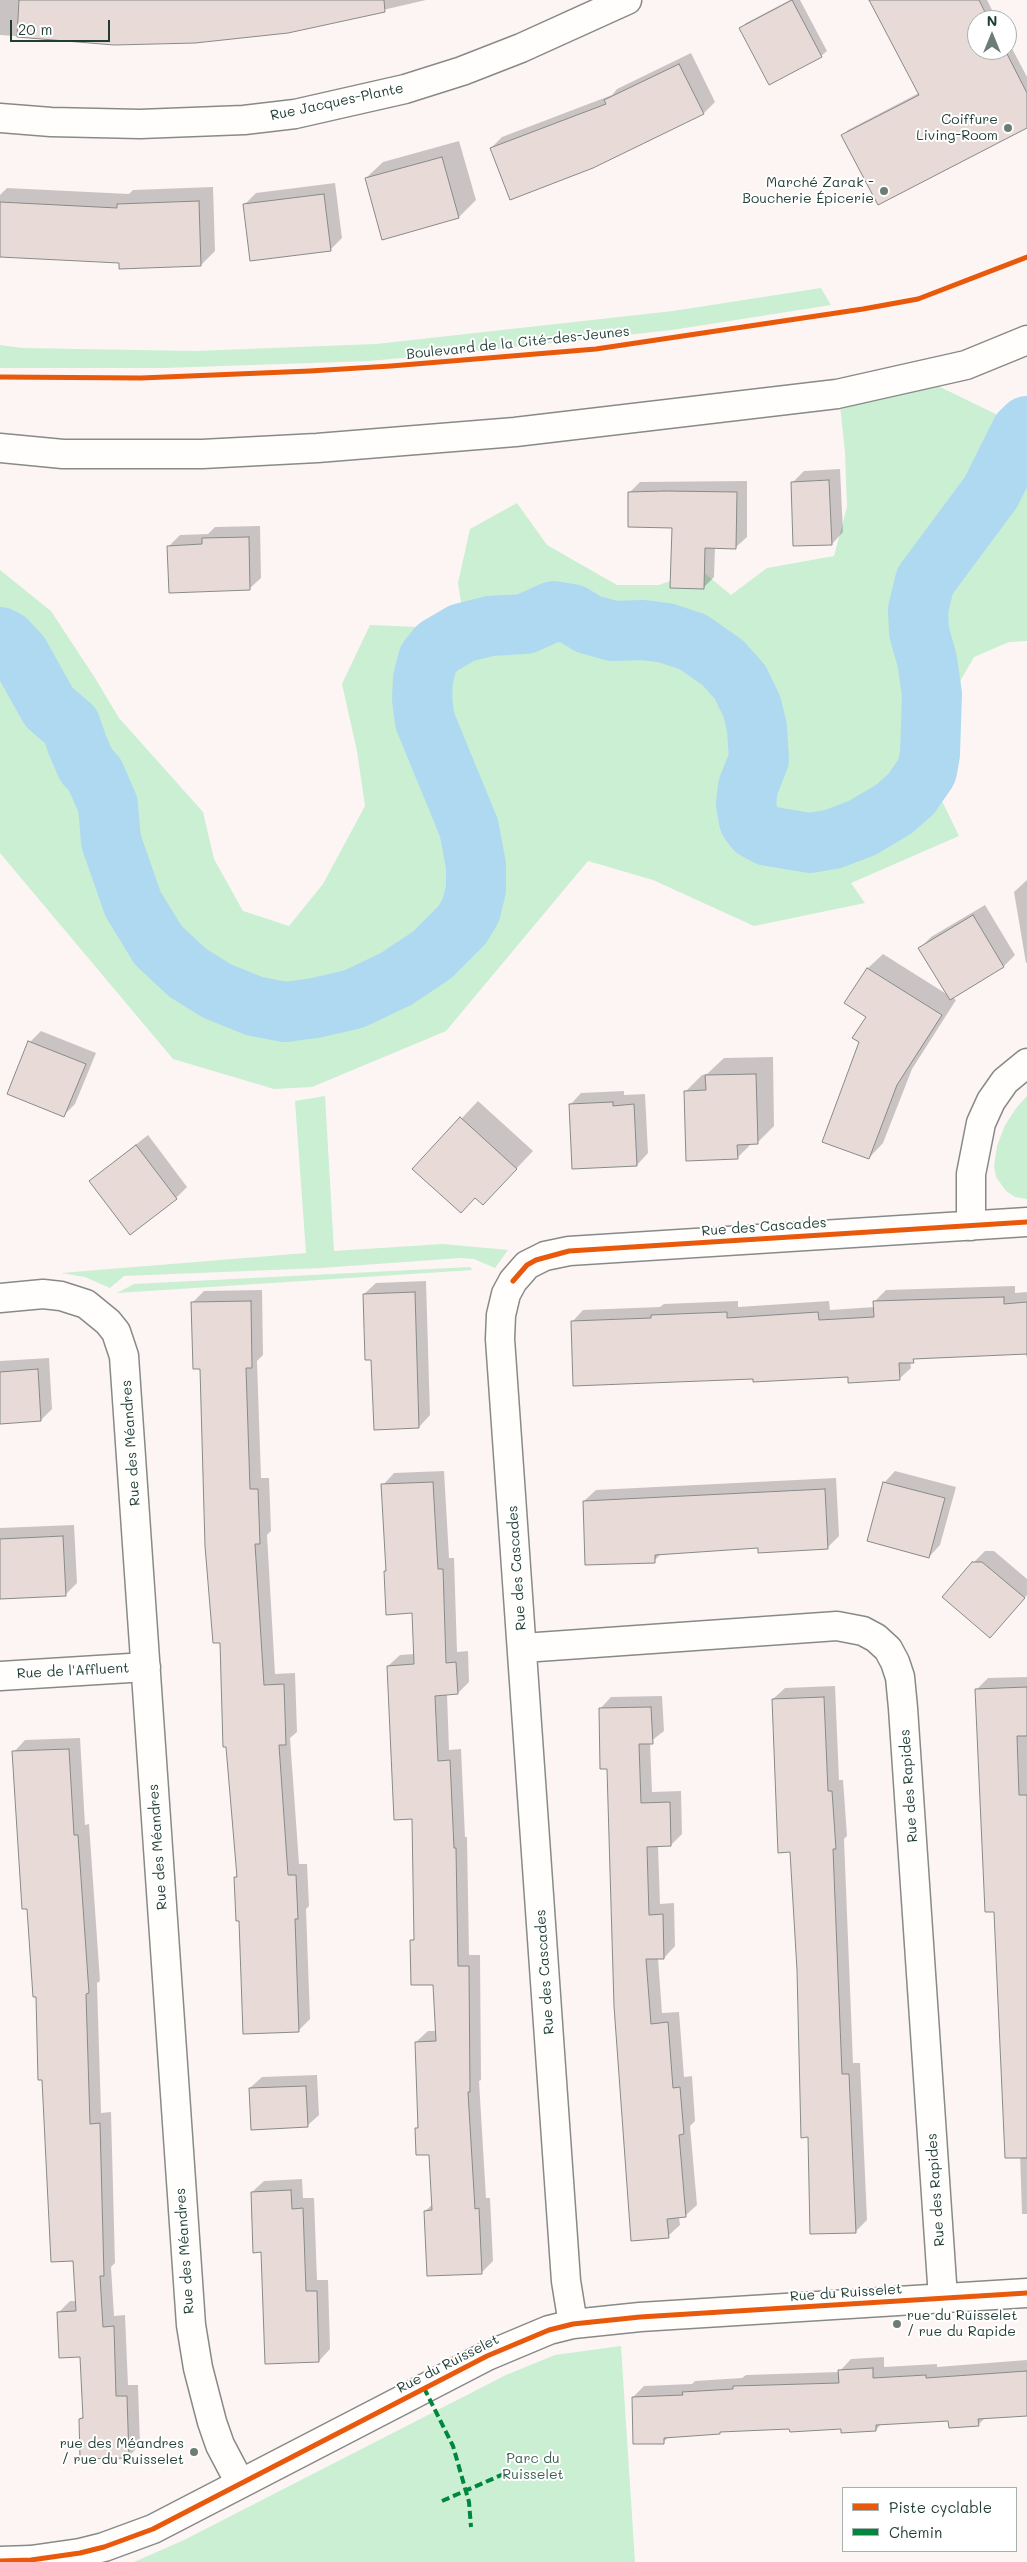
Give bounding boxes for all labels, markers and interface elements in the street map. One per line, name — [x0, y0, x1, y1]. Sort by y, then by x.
scale bar — [12, 10, 112, 42]
north arrow — [967, 10, 1017, 60]
text: N — [987, 11, 997, 30]
text: 20 m — [18, 19, 52, 39]
street label: Rue Jacques-Plante — [269, 80, 405, 124]
place label: Coiffure Living-Room — [916, 112, 998, 144]
marker: Coiffure Living-Room — [1002, 122, 1014, 134]
place label: Marché Zarak - Boucherie Épicerie — [742, 175, 874, 208]
marker: Marché Zarak - Boucherie Épicerie — [878, 185, 890, 197]
street label: Boulevard de la Cité-des-Jeunes — [405, 323, 631, 363]
street label: Rue des Cascades — [701, 1214, 827, 1240]
street label: Rue des Méandres — [118, 1379, 144, 1507]
street label: Rue des Cascades — [504, 1505, 530, 1631]
street label: Rue de l'Affluent — [16, 1660, 130, 1682]
street label: Rue des Rapides — [897, 1729, 921, 1843]
street label: Rue des Méandres — [145, 1783, 171, 1911]
street label: Rue des Cascades — [532, 1909, 558, 2035]
street label: Rue des Rapides — [924, 2133, 948, 2247]
street label: Rue des Méandres — [172, 2187, 198, 2315]
street label: Rue du Ruisselet — [789, 2281, 903, 2305]
place label: rue du Ruisselet / rue du Rapide — [907, 2308, 1017, 2340]
marker: rue du Ruisselet / rue du Rapide — [891, 2318, 903, 2330]
street label: Rue du Ruisselet — [394, 2331, 502, 2397]
place label: rue des Méandres / rue du Ruisselet — [60, 2436, 184, 2468]
marker: rue des Méandres / rue du Ruisselet — [188, 2446, 200, 2458]
park label: Parc du Ruisselet — [502, 2451, 564, 2484]
legend — [842, 2487, 1017, 2552]
text: Piste cyclable — [889, 2497, 992, 2517]
text: Chemin — [889, 2522, 942, 2542]

